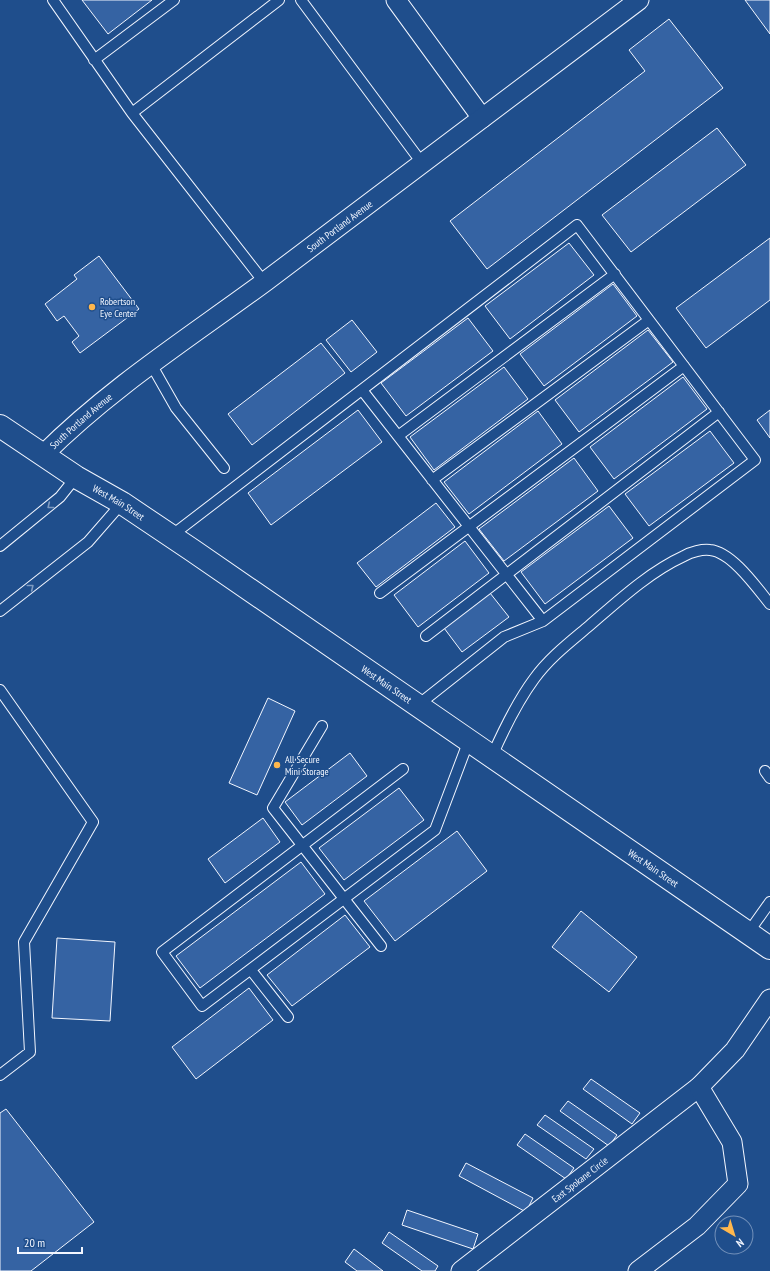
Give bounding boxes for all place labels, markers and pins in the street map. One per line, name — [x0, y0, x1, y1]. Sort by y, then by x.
place label: Robertson Eye Center — [100, 295, 137, 320]
marker: Robertson Eye Center — [87, 302, 97, 312]
place label: All Secure Mini Storage — [285, 753, 329, 778]
marker: All Secure Mini Storage — [272, 760, 282, 770]

